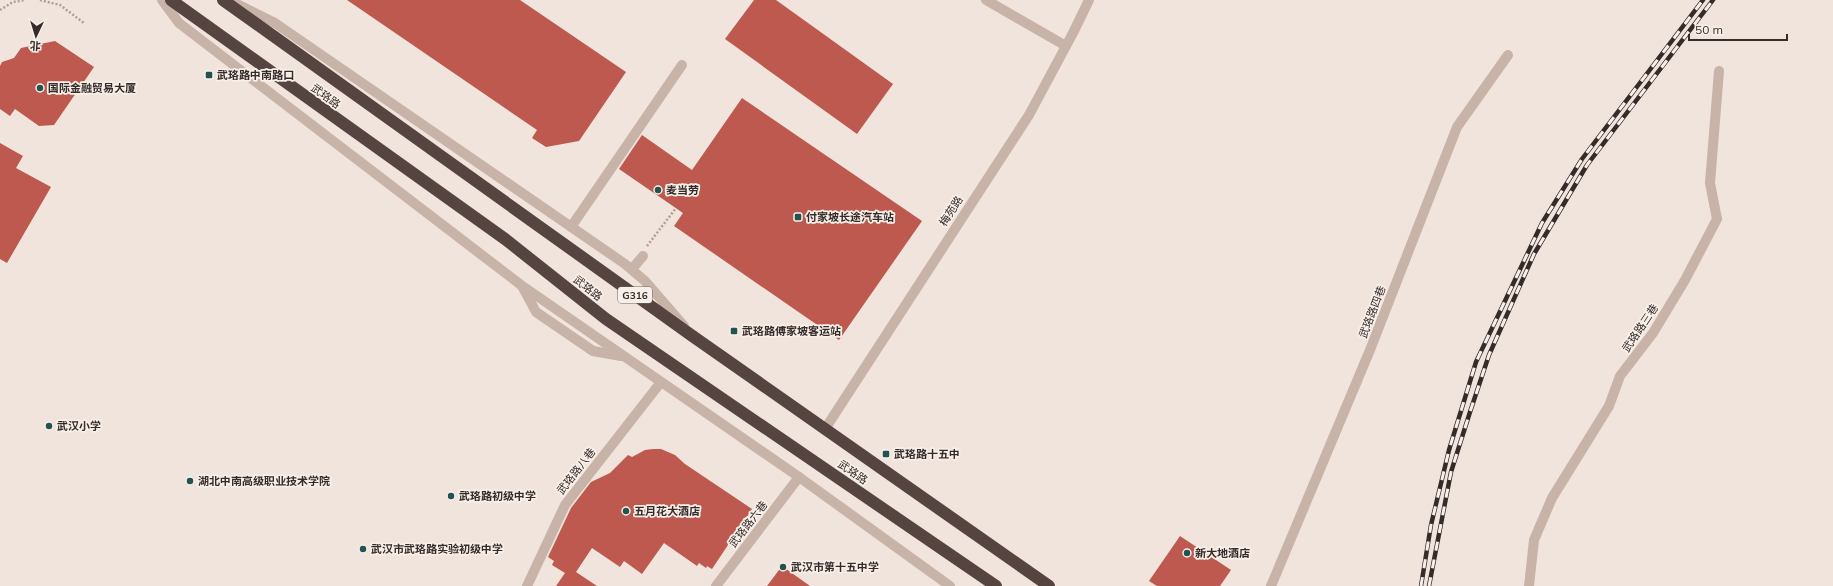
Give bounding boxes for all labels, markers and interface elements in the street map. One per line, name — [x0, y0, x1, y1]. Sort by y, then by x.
north arrow — [16, 16, 56, 56]
scale bar — [1689, 16, 1787, 42]
text: 50 m — [1695, 22, 1723, 37]
text: 北 — [29, 39, 41, 53]
place label: 武珞路中南路口 — [217, 68, 294, 82]
marker: 武珞路中南路口 — [204, 70, 214, 80]
place label: 国际金融贸易大厦 — [48, 81, 136, 95]
street label: 武珞路 — [309, 81, 343, 111]
marker: 国际金融贸易大厦 — [35, 83, 45, 93]
place label: 麦当劳 — [666, 183, 699, 197]
marker: 麦当劳 — [653, 185, 663, 195]
street label: 梅苑路 — [936, 193, 966, 229]
place label: 付家坡长途汽车站 — [806, 210, 894, 224]
marker: 付家坡长途汽车站 — [793, 212, 803, 222]
street label: 武珞路 — [571, 272, 605, 304]
street label: 武珞路四巷 — [1356, 284, 1388, 340]
road number: G316 — [618, 287, 652, 303]
street label: 武珞路三巷 — [1619, 301, 1661, 355]
place label: 武珞路傅家坡客运站 — [742, 324, 841, 338]
marker: 武珞路傅家坡客运站 — [729, 326, 739, 336]
place label: 武汉小学 — [57, 419, 101, 433]
marker: 武汉小学 — [44, 421, 54, 431]
street label: 武珞路八巷 — [554, 445, 598, 497]
place label: 武珞路十五中 — [894, 447, 960, 461]
marker: 武珞路十五中 — [881, 449, 891, 459]
street label: 武珞路 — [835, 457, 871, 487]
place label: 湖北中南高级职业技术学院 — [198, 474, 330, 488]
marker: 湖北中南高级职业技术学院 — [185, 476, 195, 486]
place label: 武珞路初级中学 — [459, 489, 536, 503]
marker: 武珞路初级中学 — [446, 491, 456, 501]
street label: 武珞路六巷 — [726, 498, 770, 550]
place label: 五月花大酒店 — [634, 504, 700, 518]
marker: 五月花大酒店 — [621, 506, 631, 516]
place label: 武汉市武珞路实验初级中学 — [371, 542, 503, 556]
marker: 武汉市武珞路实验初级中学 — [358, 544, 368, 554]
place label: 新大地酒店 — [1195, 546, 1250, 560]
marker: 新大地酒店 — [1182, 548, 1192, 558]
place label: 武汉市第十五中学 — [791, 560, 879, 574]
marker: 武汉市第十五中学 — [778, 562, 788, 572]

